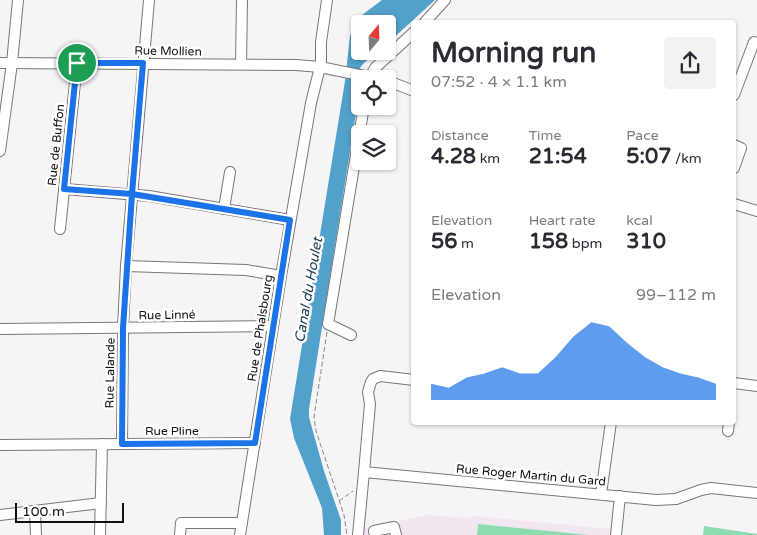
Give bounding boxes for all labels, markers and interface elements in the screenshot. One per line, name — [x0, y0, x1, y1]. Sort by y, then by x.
north arrow — [351, 15, 396, 60]
map controls — [351, 15, 396, 170]
text: Morning run — [431, 36, 596, 70]
button: share — [664, 37, 716, 89]
pin — [56, 42, 98, 84]
street label: Rue Mollien — [134, 43, 202, 59]
icon: arrive — [63, 49, 91, 77]
button: locate — [351, 70, 396, 115]
text: 07:52 · 4 × 1.1 km — [431, 72, 567, 92]
street label: Rue de Buffon — [45, 103, 67, 187]
button: layers — [351, 125, 396, 170]
text: Distance — [431, 127, 489, 144]
text: Time — [529, 127, 561, 144]
text: Pace — [626, 127, 659, 144]
text: 4.28 — [431, 144, 476, 169]
text: 21:54 — [529, 144, 587, 169]
text: 5:07 — [626, 144, 671, 169]
text: km — [476, 150, 500, 167]
text: /km — [671, 150, 702, 167]
text: Elevation — [431, 212, 492, 229]
text: Heart rate — [529, 212, 595, 229]
text: kcal — [626, 212, 653, 229]
text: 56 — [431, 229, 457, 254]
text: 158 — [529, 229, 568, 254]
text: 310 — [626, 229, 666, 254]
water label: Canal du Houlet — [291, 235, 326, 344]
text: m — [457, 235, 474, 252]
text: bpm — [568, 235, 602, 252]
street label: Rue de Phalsbourg — [245, 273, 275, 383]
text: Elevation — [431, 285, 501, 305]
text: 99–112 m — [636, 285, 716, 305]
street label: Rue Linné — [138, 307, 196, 322]
street label: Rue Lalande — [102, 337, 118, 409]
street label: Rue Pline — [145, 424, 199, 438]
street label: Rue Roger Martin du Gard — [455, 461, 607, 489]
scale bar — [15, 500, 124, 523]
text: 100 m — [22, 503, 65, 520]

